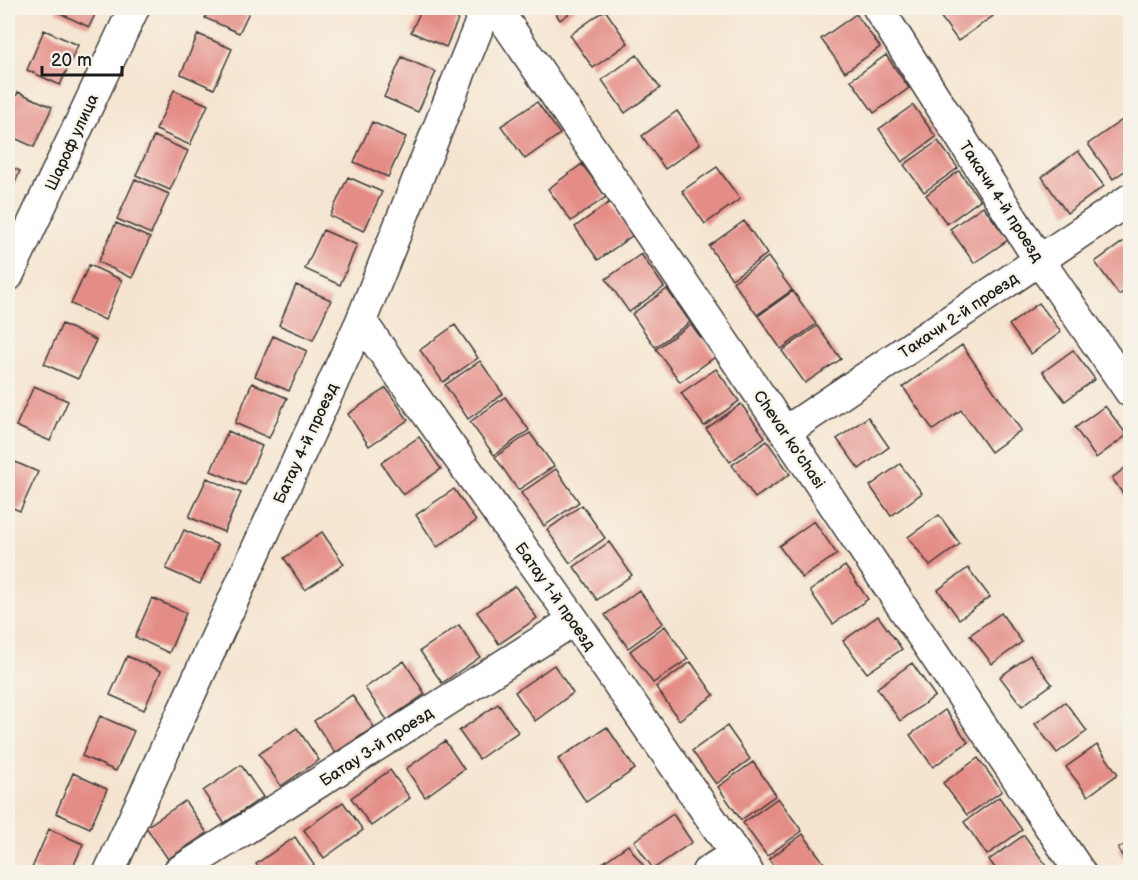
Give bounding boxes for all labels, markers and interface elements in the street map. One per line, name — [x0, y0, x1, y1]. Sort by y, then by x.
scale bar — [42, 39, 122, 77]
text: 20 m — [51, 50, 92, 71]
street label: Шароф улица — [42, 91, 103, 194]
street label: Такачи 4-й проезд — [955, 138, 1047, 266]
street label: Такачи 2-й проезд — [896, 269, 1022, 363]
street label: Батау 4-й проезд — [270, 380, 343, 507]
street label: Chevar ko'chasi — [749, 387, 829, 492]
street label: Батау 1-й проезд — [510, 539, 599, 655]
street label: Батау 3-й проезд — [317, 703, 437, 791]

